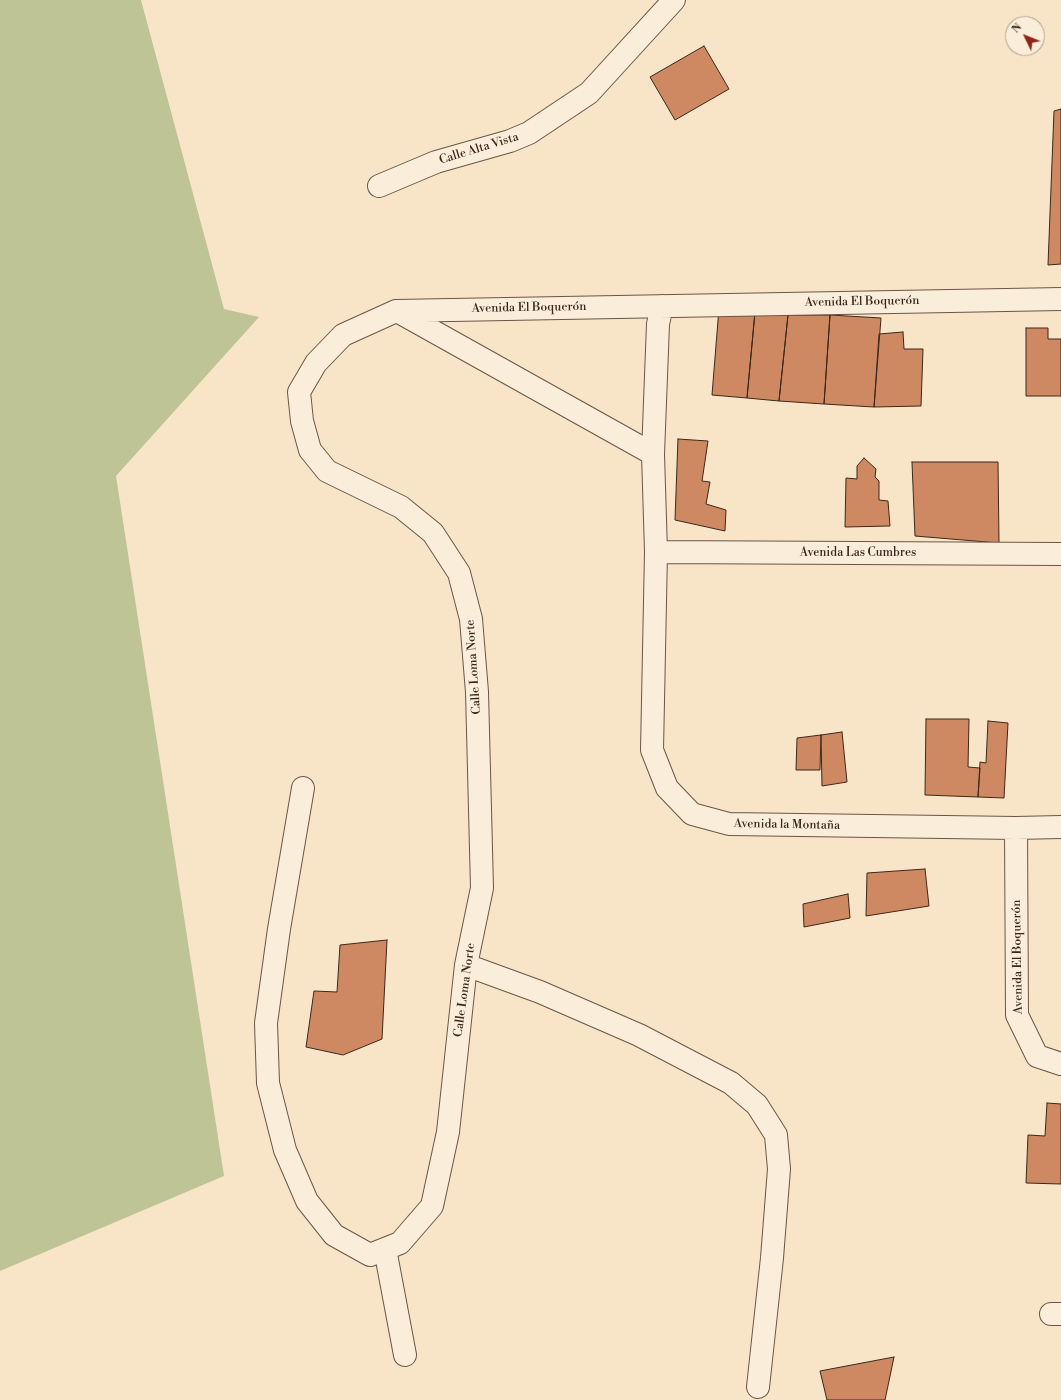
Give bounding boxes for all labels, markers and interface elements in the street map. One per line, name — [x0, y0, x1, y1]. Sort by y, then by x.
north arrow — [1005, 16, 1045, 56]
text: N — [1009, 21, 1025, 36]
street label: Calle Alta Vista — [437, 130, 521, 168]
street label: Avenida El Boquerón — [805, 294, 919, 310]
street label: Avenida El Boquerón — [472, 300, 586, 316]
street label: Avenida Las Cumbres — [800, 546, 916, 560]
street label: Calle Loma Norte — [464, 619, 484, 715]
street label: Avenida la Montaña — [734, 817, 840, 833]
street label: Avenida El Boquerón — [1010, 900, 1026, 1014]
street label: Calle Loma Norte — [451, 942, 479, 1038]

